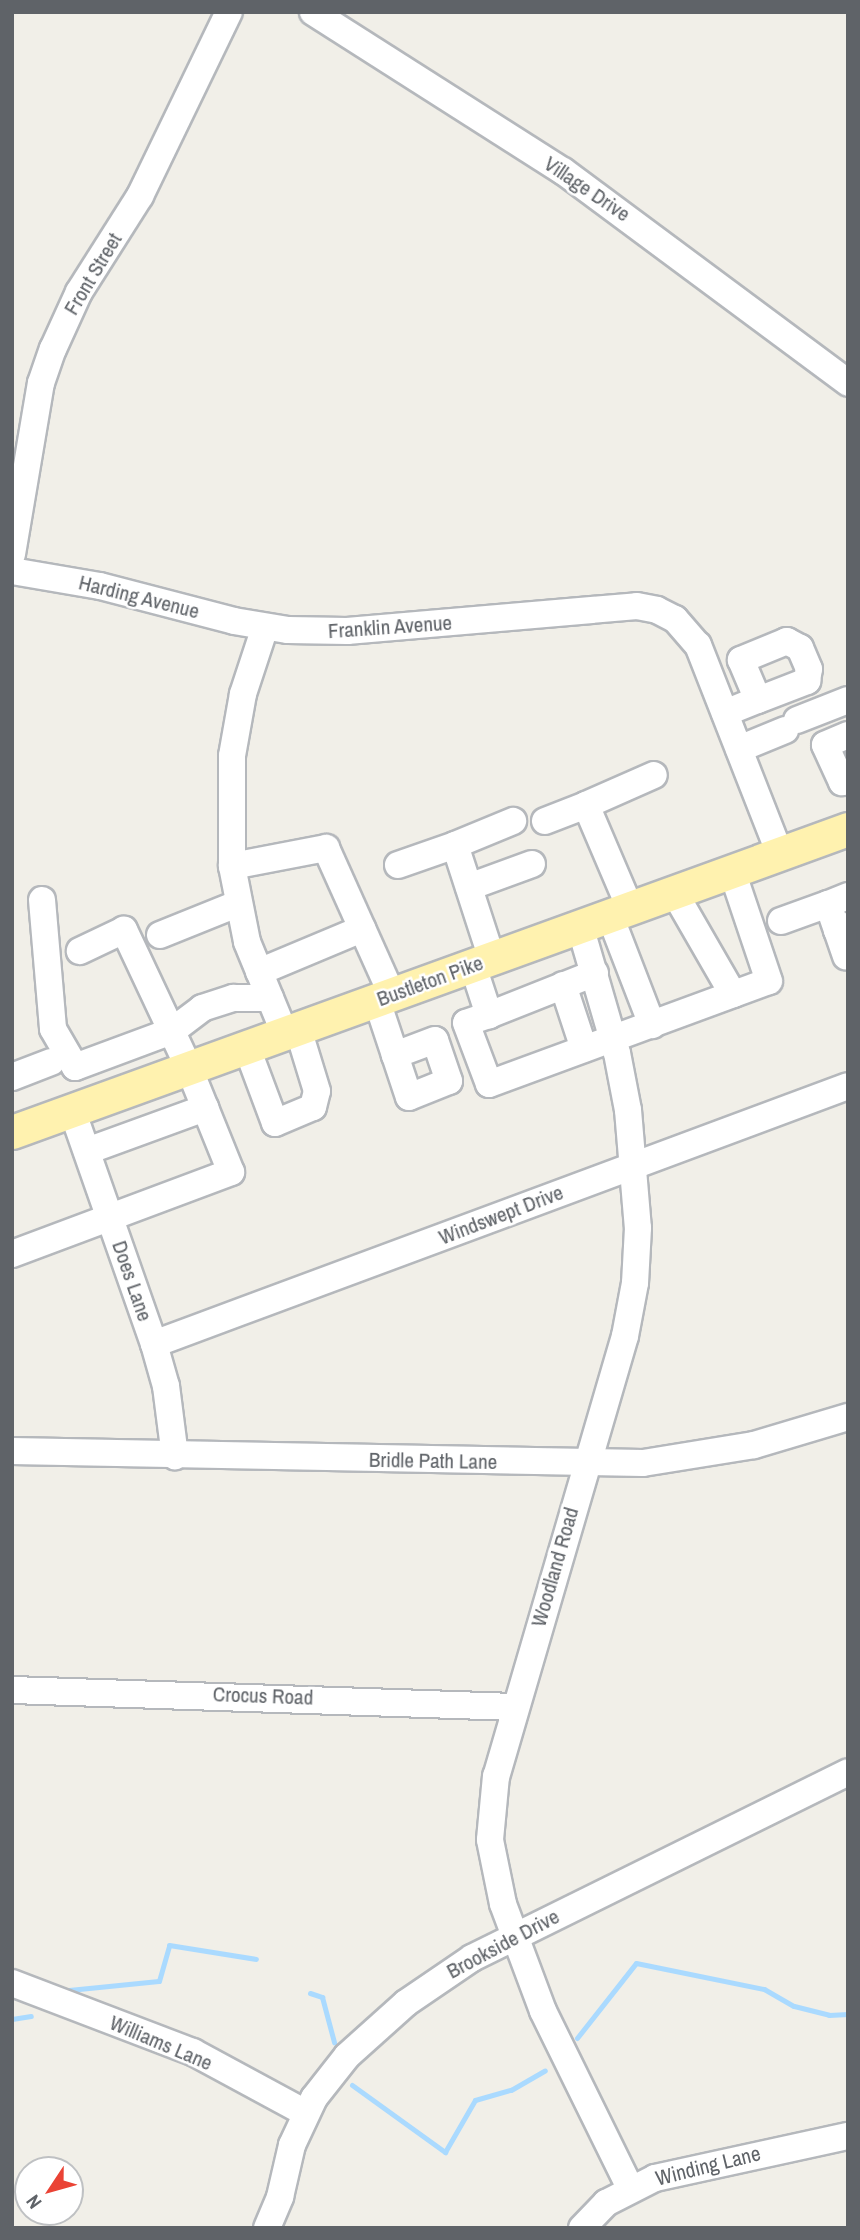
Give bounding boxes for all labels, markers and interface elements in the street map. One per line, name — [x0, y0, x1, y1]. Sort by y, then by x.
street label: Village Drive — [539, 151, 635, 227]
street label: Front Street — [59, 229, 127, 319]
street label: Harding Avenue — [76, 570, 202, 624]
street label: Franklin Avenue — [327, 610, 453, 644]
street label: Bustleton Pike — [374, 950, 486, 1012]
street label: Windswept Drive — [435, 1180, 567, 1250]
street label: Does Lane — [107, 1238, 157, 1324]
street label: Bridle Path Lane — [369, 1447, 497, 1475]
street label: Woodland Road — [526, 1504, 584, 1630]
street label: Crocus Road — [212, 1682, 314, 1710]
street label: Brookside Drive — [443, 1904, 563, 1984]
street label: Williams Lane — [106, 2010, 216, 2076]
street label: Winding Lane — [653, 2141, 763, 2191]
north arrow — [14, 2156, 84, 2226]
text: N — [20, 2190, 47, 2214]

